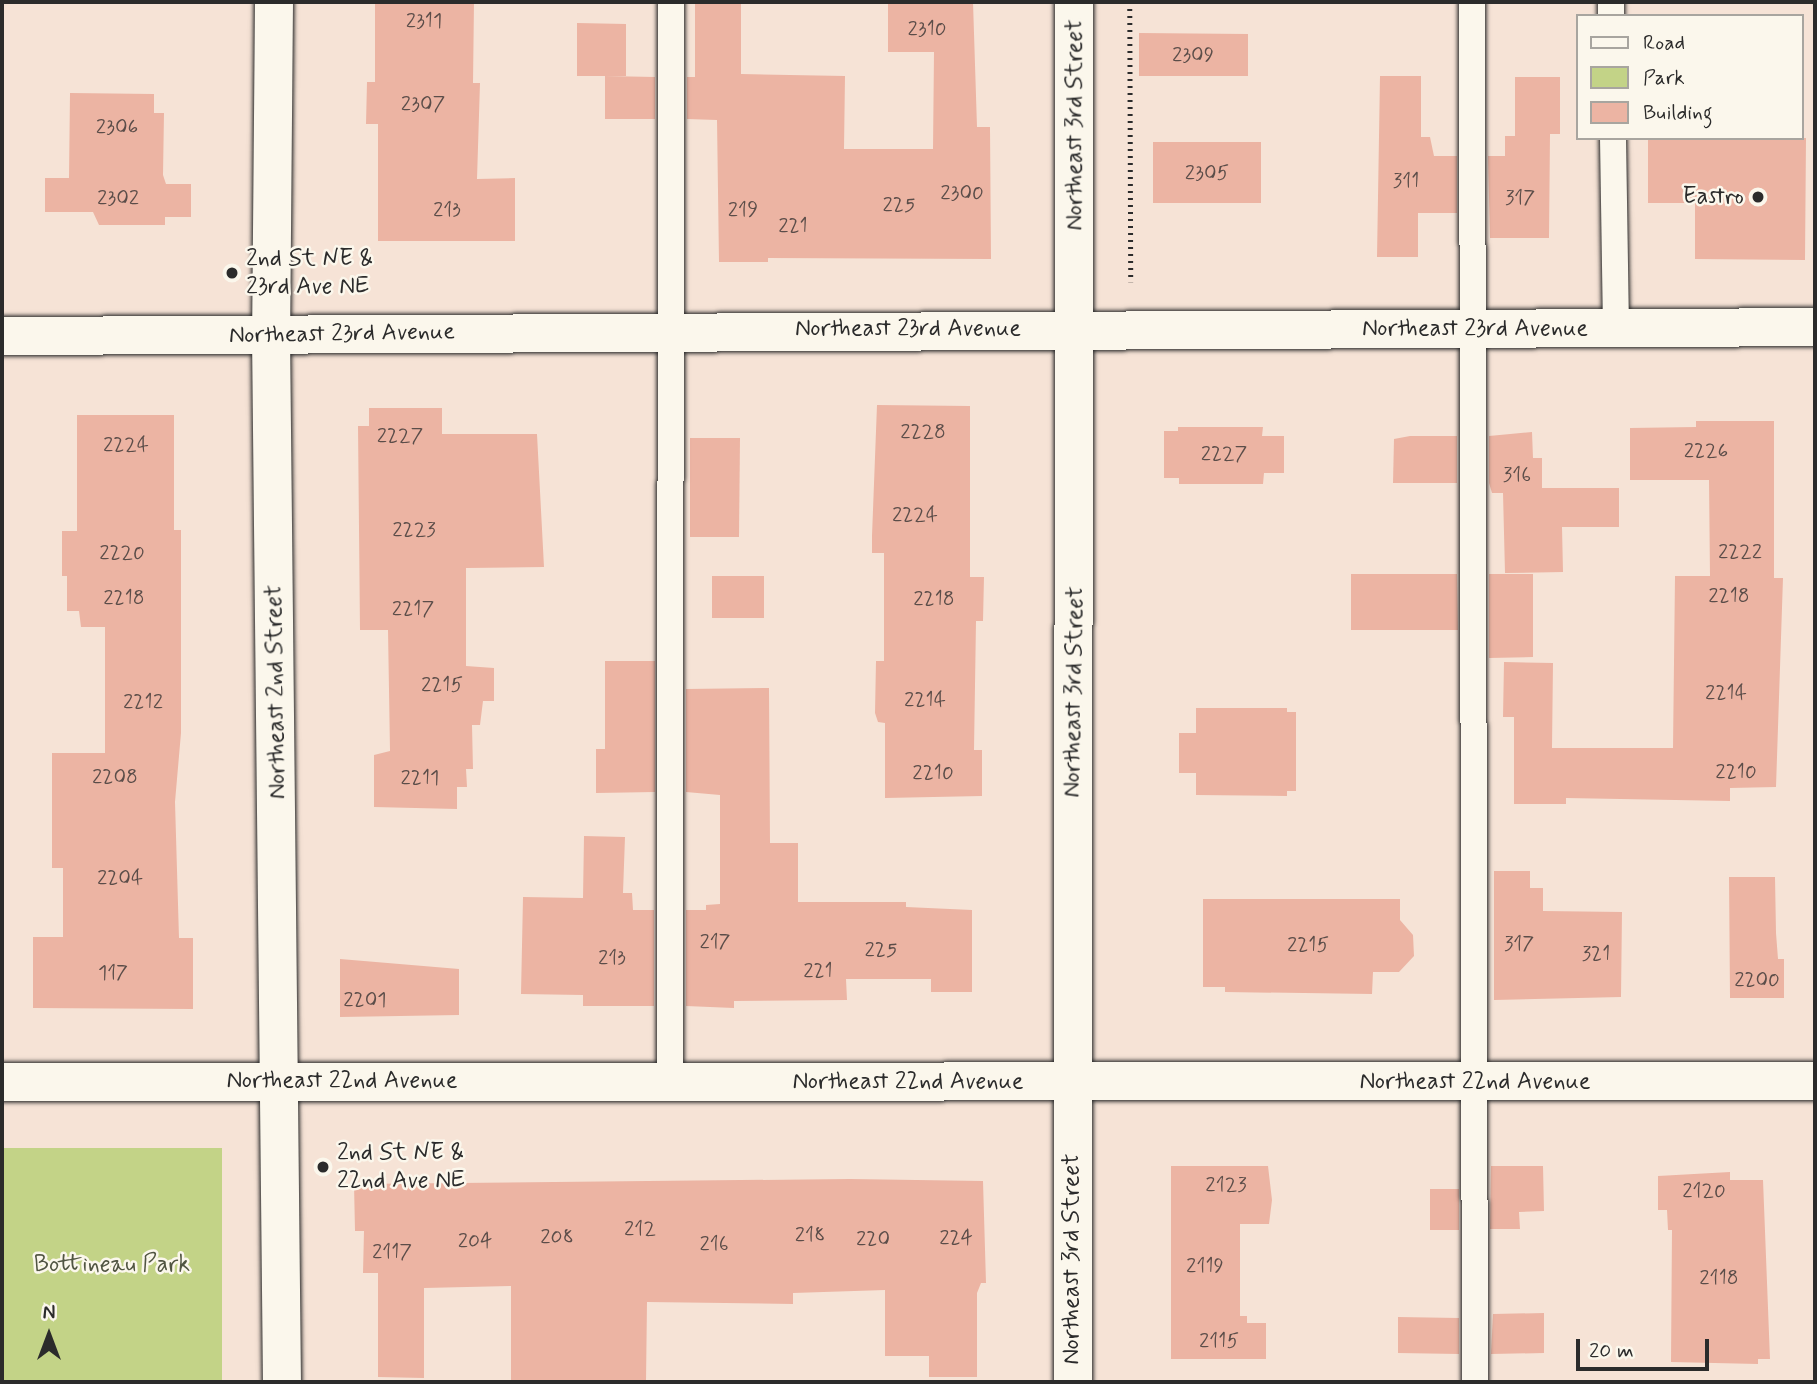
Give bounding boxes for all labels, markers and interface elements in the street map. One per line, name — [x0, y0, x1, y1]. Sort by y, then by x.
house number: 2311 — [406, 8, 442, 34]
legend — [1576, 14, 1803, 140]
house number: 2310 — [907, 16, 947, 42]
street label: Northeast 3rd Street — [1061, 20, 1089, 230]
text: Road — [1643, 29, 1685, 57]
house number: 2309 — [1172, 42, 1214, 68]
text: Park — [1643, 64, 1685, 92]
house number: 2307 — [401, 91, 445, 117]
text: Building — [1643, 99, 1713, 127]
house number: 2306 — [96, 114, 138, 140]
house number: 2305 — [1185, 160, 1229, 186]
house number: 311 — [1393, 168, 1419, 194]
house number: 2300 — [940, 180, 984, 206]
place label: Eastro — [1683, 183, 1744, 211]
house number: 2302 — [97, 185, 139, 211]
house number: 317 — [1505, 185, 1535, 211]
marker: Eastro — [1750, 189, 1766, 205]
house number: 225 — [882, 192, 916, 218]
house number: 213 — [433, 197, 461, 223]
house number: 219 — [728, 197, 758, 223]
house number: 221 — [778, 213, 808, 239]
place label: 2nd St NE & 23rd Ave NE — [246, 245, 369, 301]
marker: 2nd St NE & 23rd Ave NE — [224, 265, 240, 281]
street label: Northeast 23rd Avenue — [794, 315, 1022, 343]
street label: Northeast 23rd Avenue — [1361, 315, 1589, 343]
street label: Northeast 23rd Avenue — [228, 318, 456, 350]
house number: 2228 — [900, 419, 946, 445]
house number: 2227 — [377, 423, 423, 449]
house number: 2224 — [103, 432, 149, 458]
house number: 2226 — [1684, 438, 1728, 464]
house number: 2227 — [1201, 441, 1247, 467]
house number: 316 — [1503, 462, 1531, 488]
house number: 2224 — [892, 502, 938, 528]
house number: 2223 — [392, 517, 436, 543]
house number: 2222 — [1718, 539, 1762, 565]
house number: 2220 — [99, 540, 145, 566]
house number: 2218 — [1708, 583, 1750, 609]
house number: 2218 — [103, 585, 145, 611]
street label: Northeast 2nd Street — [260, 585, 292, 799]
house number: 2218 — [913, 586, 955, 612]
street label: Northeast 3rd Street — [1058, 587, 1090, 797]
house number: 2217 — [392, 596, 434, 622]
house number: 2215 — [421, 672, 463, 698]
house number: 2214 — [1705, 680, 1747, 706]
house number: 2214 — [904, 687, 946, 713]
house number: 2212 — [123, 689, 163, 715]
house number: 2210 — [1715, 759, 1757, 785]
house number: 2210 — [912, 760, 954, 786]
house number: 2208 — [92, 764, 138, 790]
house number: 2211 — [401, 765, 439, 791]
house number: 2204 — [97, 865, 143, 891]
house number: 217 — [699, 929, 731, 955]
house number: 317 — [1504, 931, 1534, 957]
house number: 2215 — [1287, 932, 1329, 958]
house number: 225 — [864, 937, 898, 963]
house number: 321 — [1582, 941, 1610, 967]
house number: 213 — [598, 945, 626, 971]
house number: 221 — [803, 958, 833, 984]
house number: 117 — [98, 960, 128, 986]
house number: 2200 — [1734, 967, 1780, 993]
house number: 2201 — [343, 987, 387, 1013]
street label: Northeast 22nd Avenue — [226, 1067, 458, 1095]
street label: Northeast 22nd Avenue — [792, 1068, 1024, 1096]
street label: Northeast 22nd Avenue — [1359, 1068, 1591, 1096]
place label: 2nd St NE & 22nd Ave NE — [337, 1139, 465, 1195]
street label: Northeast 3rd Street — [1058, 1154, 1086, 1364]
marker: 2nd St NE & 22nd Ave NE — [315, 1159, 331, 1175]
house number: 2123 — [1205, 1172, 1247, 1198]
house number: 2120 — [1682, 1178, 1726, 1204]
house number: 212 — [624, 1216, 656, 1242]
house number: 218 — [795, 1222, 825, 1248]
house number: 208 — [540, 1224, 574, 1250]
house number: 224 — [939, 1225, 973, 1251]
house number: 220 — [856, 1226, 890, 1252]
house number: 204 — [458, 1228, 492, 1254]
house number: 216 — [699, 1231, 729, 1257]
house number: 2117 — [372, 1239, 412, 1265]
park label: Bottineau Park — [34, 1251, 190, 1279]
house number: 2119 — [1186, 1253, 1224, 1279]
house number: 2118 — [1699, 1265, 1739, 1291]
north arrow — [14, 1300, 84, 1370]
text: N — [43, 1301, 55, 1326]
scale bar — [1579, 1324, 1712, 1368]
house number: 2115 — [1199, 1328, 1239, 1354]
text: 20 m — [1589, 1337, 1634, 1365]

